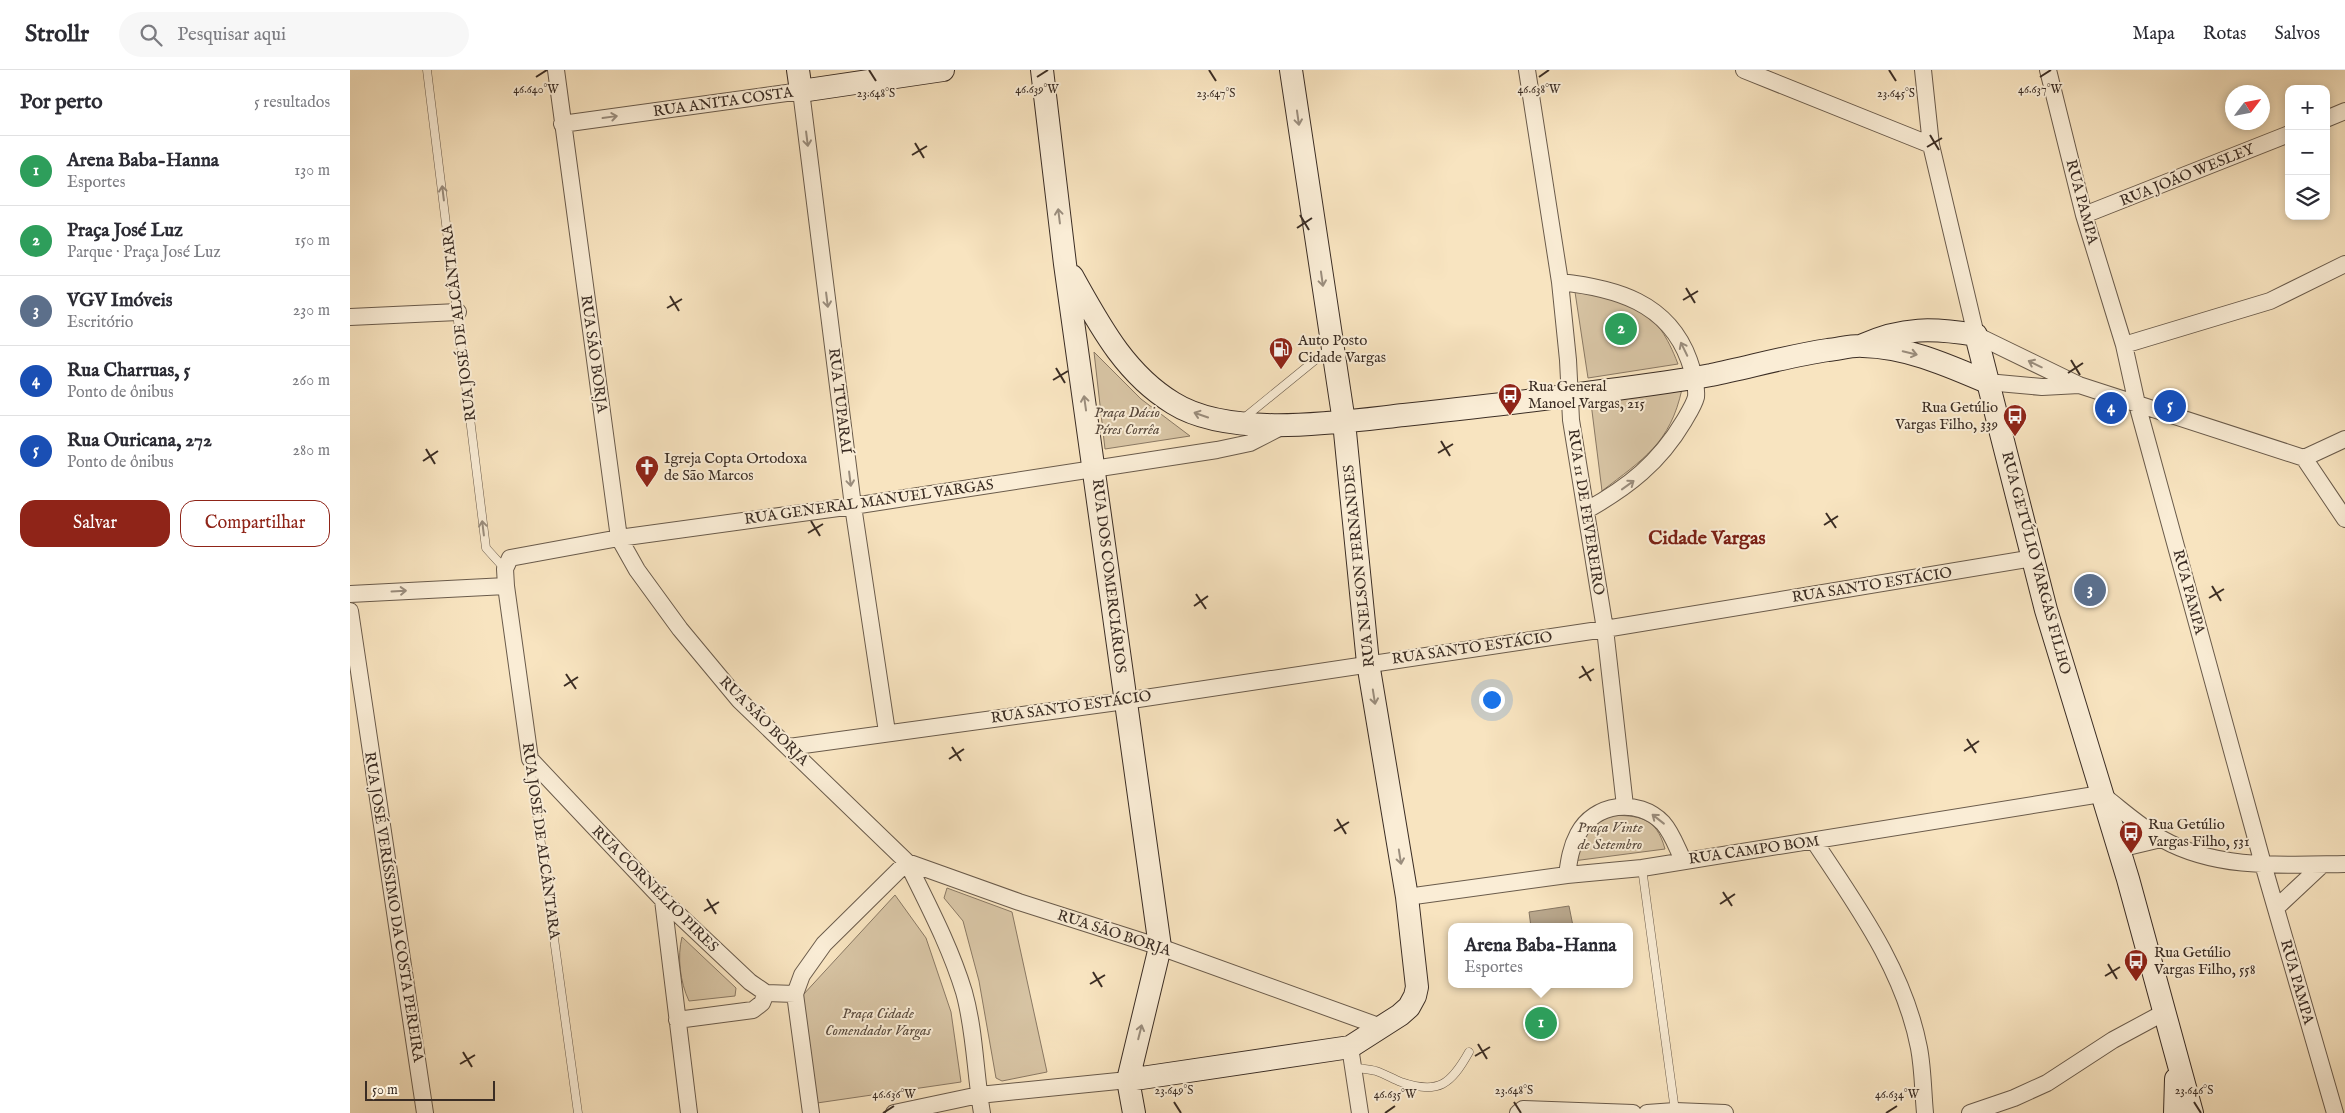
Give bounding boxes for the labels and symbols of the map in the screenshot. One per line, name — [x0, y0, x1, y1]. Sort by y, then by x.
text: 46.640°W — [513, 82, 559, 97]
text: 46.639°W — [1015, 82, 1059, 97]
text: 46.638°W — [1517, 82, 1561, 97]
text: 46.637°W — [2018, 82, 2063, 97]
street label: RUA ANITA COSTA — [652, 83, 795, 121]
north arrow — [2225, 85, 2270, 130]
text: 23.648°S — [857, 86, 895, 101]
text: 23.647°S — [1197, 86, 1235, 101]
text: 23.645°S — [1877, 86, 1915, 101]
one-way arrow — [1294, 110, 1304, 126]
one-way arrow — [602, 112, 618, 122]
one-way arrow — [802, 131, 812, 147]
street label: RUA JOÃO WESLEY — [2117, 139, 2258, 211]
street label: RUA PAMPA — [2062, 157, 2103, 247]
one-way arrow — [437, 185, 447, 201]
one-way arrow — [1054, 208, 1064, 224]
street label: RUA JOSÉ DE ALCÂNTARA — [437, 223, 481, 423]
one-way arrow — [1318, 271, 1328, 287]
one-way arrow — [823, 292, 833, 308]
street label: RUA SÃO BORJA — [576, 294, 612, 415]
pin: 2 — [1605, 310, 1637, 348]
place label: Auto Posto Cidade Vargas — [1297, 331, 1386, 367]
fuel station icon: Auto Posto Cidade Vargas — [1268, 336, 1294, 370]
one-way arrow — [1678, 342, 1688, 357]
street label: RUA TUPARAÍ — [824, 347, 856, 455]
one-way arrow — [1901, 349, 1917, 358]
one-way arrow — [2028, 359, 2043, 368]
place label: Rua General Manoel Vargas, 215 — [1528, 377, 1646, 413]
bus stop icon: Rua General Manoel Vargas, 215 — [1497, 382, 1523, 416]
pin: 5 — [2154, 387, 2186, 425]
pin: 4 — [2095, 389, 2127, 427]
one-way arrow — [1080, 395, 1090, 411]
place label: Rua Getúlio Vargas Filho, 339 — [1894, 398, 1998, 434]
park label: Praça Dácio Píres Corrêa — [1094, 403, 1160, 439]
bus stop icon: Rua Getúlio Vargas Filho, 339 — [2002, 403, 2028, 437]
one-way arrow — [1193, 410, 1209, 419]
street label: RUA 11 DE FEVEREIRO — [1563, 428, 1609, 596]
place label: Igreja Copta Ortodoxa de São Marcos — [664, 449, 808, 485]
street label: RUA GETÚLIO VARGAS FILHO — [1997, 449, 2075, 677]
church icon: Igreja Copta Ortodoxa de São Marcos — [634, 454, 660, 488]
street label: RUA NELSON FERNANDES — [1339, 464, 1379, 668]
one-way arrow — [845, 471, 855, 487]
street label: RUA GENERAL MANUEL VARGAS — [743, 475, 995, 529]
street label: RUA DOS COMERCIÁRIOS — [1088, 478, 1130, 674]
one-way arrow — [1621, 479, 1634, 490]
one-way arrow — [478, 520, 488, 536]
district label: Cidade Vargas — [1648, 526, 1766, 551]
street label: RUA PAMPA — [2169, 547, 2210, 637]
street label: RUA SANTO ESTÁCIO — [1791, 563, 1953, 607]
pin: 3 — [2074, 571, 2106, 609]
one-way arrow — [390, 587, 406, 596]
street label: RUA SANTO ESTÁCIO — [1391, 627, 1553, 669]
street label: RUA SÃO BORJA — [715, 672, 813, 770]
street label: RUA SANTO ESTÁCIO — [990, 686, 1152, 728]
your location — [1479, 687, 1505, 713]
one-way arrow — [1369, 688, 1379, 704]
street label: RUA JOSÉ DE ALCÂNTARA — [518, 742, 564, 941]
street label: RUA JOSÉ VERÍSSIMO DA COSTA PEREIRA — [360, 750, 428, 1064]
one-way arrow — [1652, 814, 1665, 825]
place label: Rua Getúlio Vargas Filho, 531 — [2147, 815, 2250, 851]
park label: Praça Vinte de Setembro — [1577, 818, 1643, 854]
bus stop icon: Rua Getúlio Vargas Filho, 531 — [2118, 820, 2144, 854]
street label: RUA CORNÉLIO PIRES — [588, 822, 722, 956]
street label: RUA CAMPO BOM — [1687, 831, 1821, 869]
one-way arrow — [1396, 849, 1406, 865]
street label: RUA SÃO BORJA — [1055, 906, 1174, 961]
street label: RUA PAMPA — [2276, 937, 2318, 1027]
place label: Rua Getúlio Vargas Filho, 558 — [2153, 943, 2256, 979]
bus stop icon: Rua Getúlio Vargas Filho, 558 — [2123, 948, 2149, 982]
park label: Praça Cidade Comendador Vargas — [825, 1004, 932, 1041]
pin: 1 — [1525, 1004, 1557, 1042]
one-way arrow — [1136, 1025, 1145, 1041]
scale bar — [365, 1078, 495, 1101]
text: 23.649°S — [1155, 1083, 1193, 1098]
text: 23.648°S — [1495, 1083, 1533, 1098]
text: 23.646°S — [2175, 1083, 2213, 1098]
text: 46.636°W — [872, 1087, 916, 1102]
text: 46.635°W — [1374, 1087, 1417, 1102]
text: 46.634°W — [1875, 1087, 1920, 1102]

